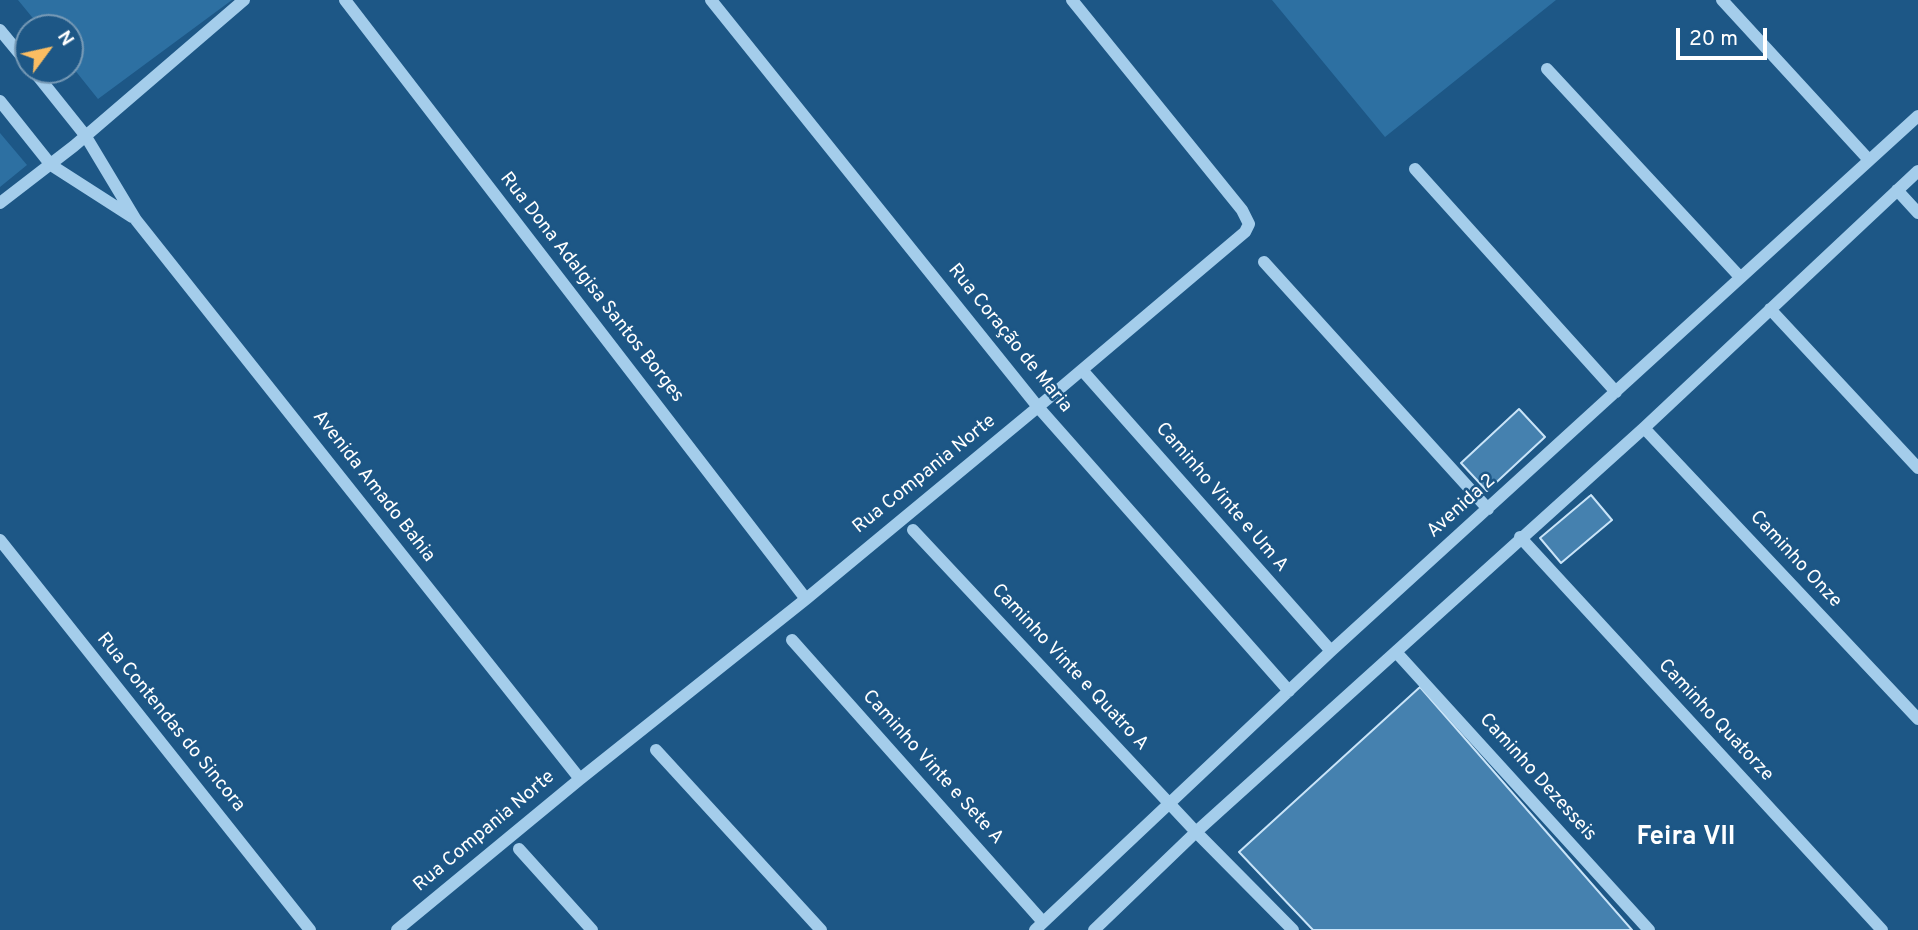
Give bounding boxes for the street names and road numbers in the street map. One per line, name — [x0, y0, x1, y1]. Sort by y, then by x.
street label: Rua Dona Adalgisa Santos Borges — [494, 168, 688, 408]
street label: Rua Coração de Maria — [942, 260, 1076, 418]
street label: Avenida Amado Bahia — [307, 407, 439, 567]
street label: Rua Compania Norte — [849, 410, 1001, 540]
street label: Caminho Vinte e Um A — [1150, 419, 1292, 577]
street label: Avenida 2 — [1423, 470, 1501, 544]
street label: Caminho Onze — [1744, 507, 1846, 613]
street label: Caminho Vinte e Quatro A — [986, 580, 1152, 756]
street label: Rua Contendas do Sincora — [91, 629, 249, 817]
street label: Caminho Quatorze — [1652, 655, 1778, 787]
street label: Caminho Vinte e Sete A — [857, 686, 1007, 850]
street label: Caminho Dezesseis — [1474, 709, 1600, 847]
street label: Rua Compania Norte — [410, 766, 560, 898]

